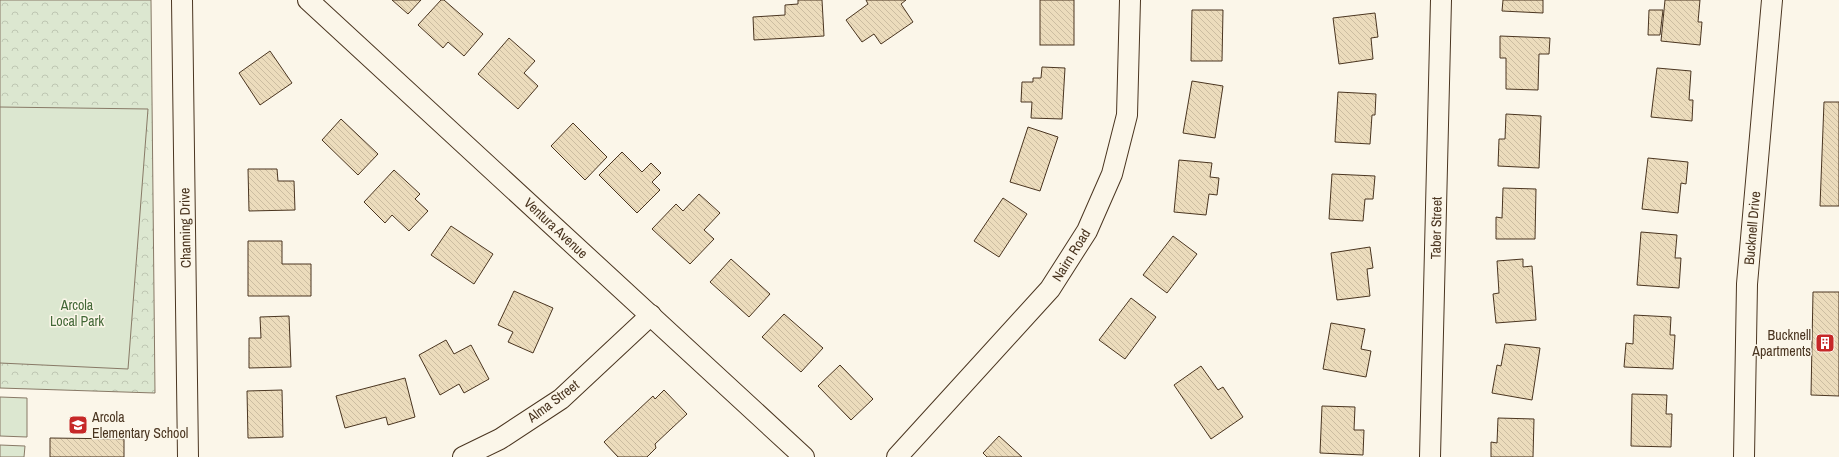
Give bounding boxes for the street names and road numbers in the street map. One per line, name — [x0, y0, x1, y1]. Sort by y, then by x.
street label: Channing Drive — [175, 188, 195, 268]
street label: Bucknell Drive — [1740, 190, 1764, 266]
street label: Ventura Avenue — [520, 194, 592, 262]
street label: Taber Street — [1426, 196, 1446, 260]
street label: Nairn Road — [1048, 225, 1094, 285]
street label: Alma Street — [523, 376, 582, 427]

